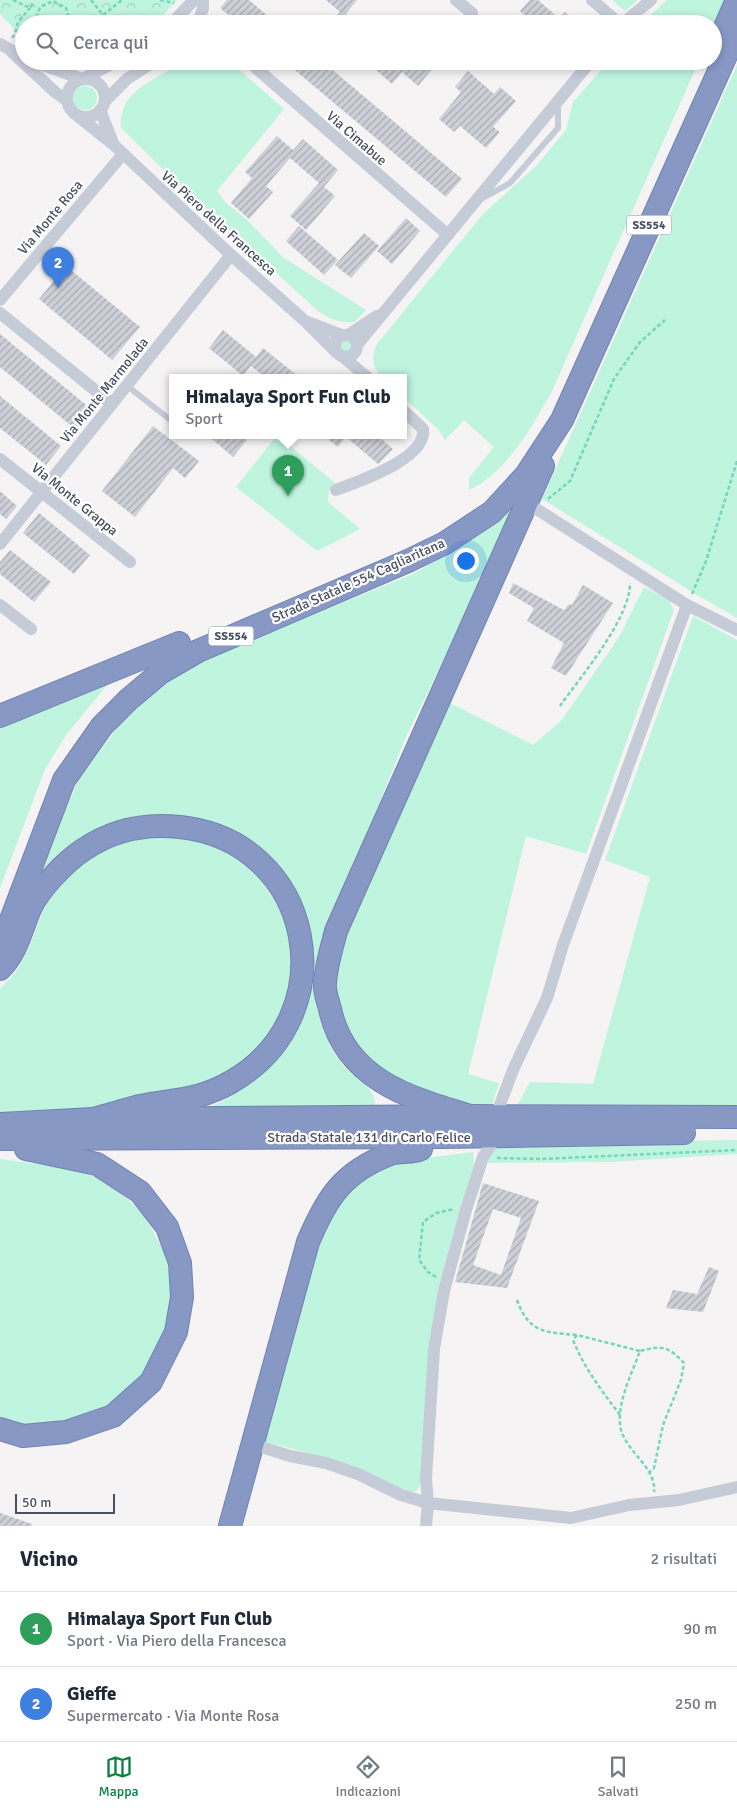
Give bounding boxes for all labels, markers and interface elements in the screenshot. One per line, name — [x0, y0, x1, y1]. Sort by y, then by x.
search box — [15, 15, 722, 70]
icon: search — [33, 29, 61, 57]
text: Cerca qui — [73, 31, 149, 55]
street label: Via Cimabue — [323, 108, 390, 169]
street label: Via Piero della Francesca — [158, 167, 280, 279]
street label: Via Monte Rosa — [14, 177, 86, 258]
road number: SS554 — [626, 216, 672, 234]
pin: 2 — [42, 247, 74, 288]
street label: Via Monte Marmolada — [57, 334, 152, 446]
popup — [169, 374, 407, 439]
text: Himalaya Sport Fun Club — [185, 385, 391, 409]
text: Sport — [185, 409, 223, 429]
pin: 1 — [272, 455, 304, 496]
street label: Via Monte Grappa — [28, 459, 121, 539]
street label: Strada Statale 554 Cagliaritana — [269, 535, 447, 626]
your location — [453, 548, 479, 574]
road number: SS554 — [208, 626, 254, 646]
street label: Strada Statale 131 dir Carlo Felice — [267, 1129, 471, 1146]
scale bar — [15, 1491, 115, 1514]
text: 50 m — [22, 1494, 51, 1511]
text: Vicino — [20, 1546, 78, 1572]
text: 2 risultati — [651, 1549, 717, 1569]
text: Himalaya Sport Fun Club — [67, 1607, 272, 1631]
text: 1 — [32, 1619, 40, 1639]
text: 90 m — [683, 1619, 717, 1639]
text: Sport · Via Piero della Francesca — [67, 1631, 287, 1651]
text: Gieffe — [67, 1682, 117, 1706]
text: 2 — [32, 1694, 40, 1714]
text: 250 m — [675, 1694, 717, 1714]
text: Supermercato · Via Monte Rosa — [67, 1706, 279, 1726]
tab: Mappa — [98, 1753, 139, 1800]
tab: Indicazioni — [335, 1753, 401, 1800]
tab: Salvati — [598, 1753, 639, 1800]

